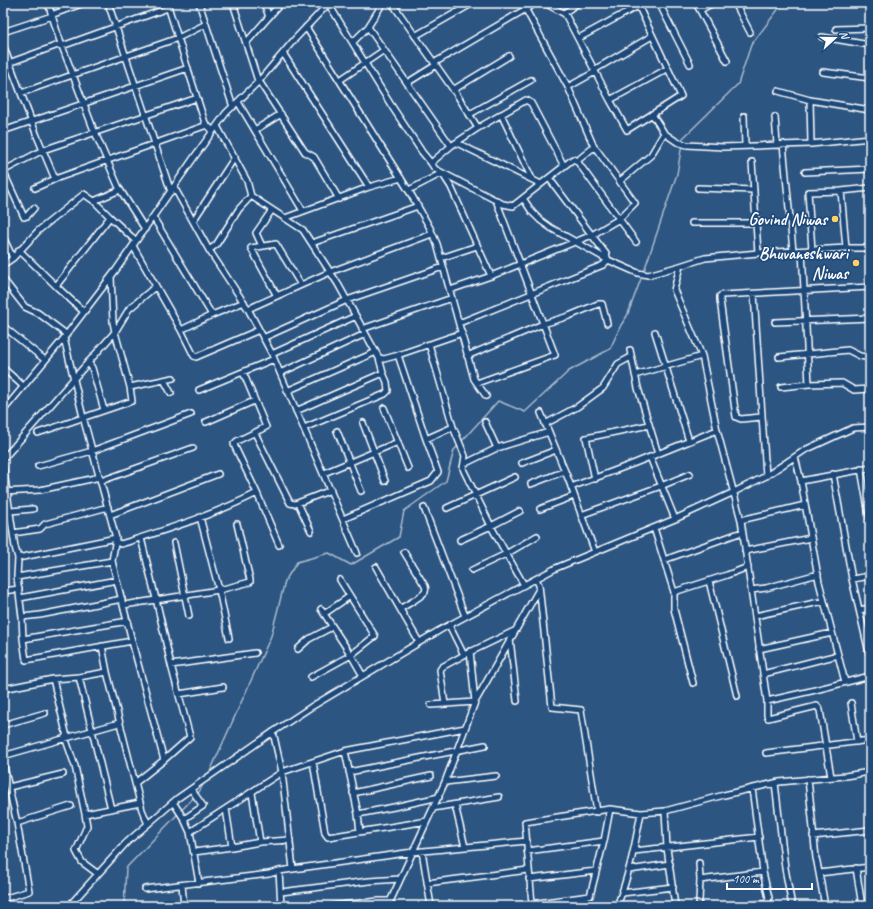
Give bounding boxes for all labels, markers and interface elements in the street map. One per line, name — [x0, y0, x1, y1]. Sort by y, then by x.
north arrow — [815, 18, 855, 58]
text: N — [837, 29, 853, 42]
place label: Govind Niwas — [748, 209, 829, 230]
marker: Govind Niwas — [830, 214, 840, 224]
place label: Bhuvaneshwari Niwas — [759, 243, 851, 284]
marker: Bhuvaneshwari Niwas — [851, 258, 861, 268]
scale bar — [727, 865, 812, 891]
text: 100 m — [733, 871, 760, 887]

